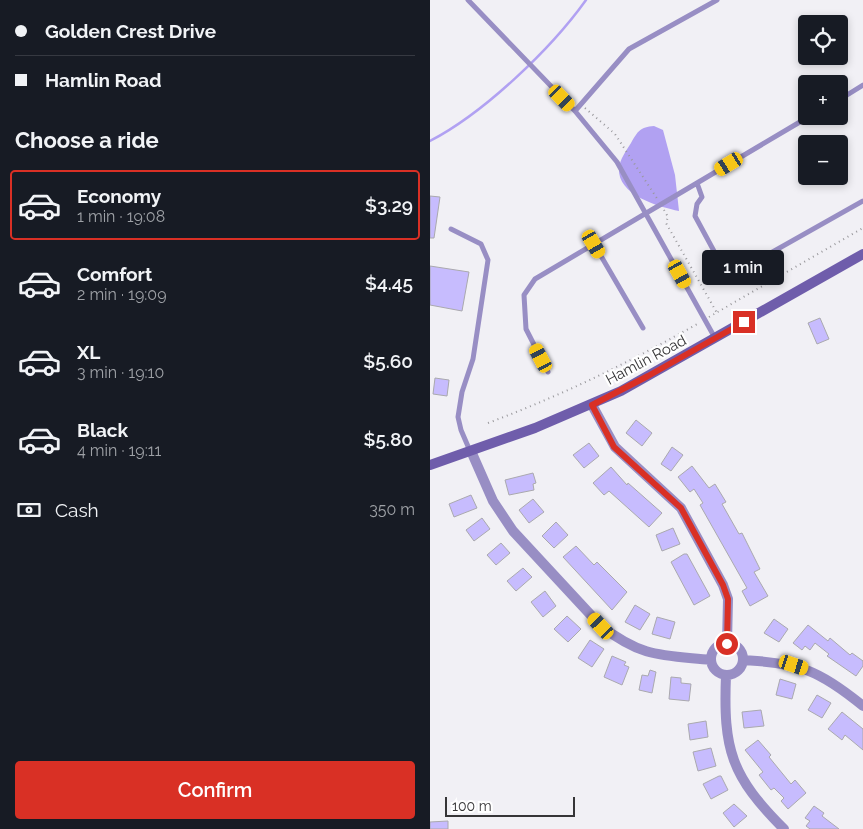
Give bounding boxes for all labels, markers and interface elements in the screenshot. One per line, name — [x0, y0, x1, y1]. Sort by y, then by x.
map controls — [798, 15, 848, 185]
button: locate — [798, 15, 848, 65]
text: Golden Crest Drive — [45, 20, 216, 42]
text: Hamlin Road — [45, 69, 162, 91]
button: + — [798, 75, 848, 125]
car — [546, 82, 577, 114]
text: Choose a ride — [15, 127, 159, 153]
button: − — [798, 135, 848, 185]
car — [712, 150, 745, 178]
icon: car — [17, 183, 62, 228]
text: Economy — [77, 185, 161, 207]
text: $3.29 — [365, 194, 413, 216]
text: 1 min · 19:08 — [77, 207, 165, 226]
car — [580, 227, 607, 261]
callout: 1 min — [703, 250, 785, 284]
car — [666, 257, 693, 291]
text: 1 min — [723, 258, 763, 277]
icon: car — [17, 261, 62, 306]
text: Comfort — [77, 263, 152, 285]
text: $4.45 — [365, 272, 413, 294]
text: 2 min · 19:09 — [77, 285, 167, 304]
route end — [733, 311, 755, 333]
street label: Hamlin Road — [603, 331, 689, 389]
icon: car — [17, 339, 62, 384]
text: XL — [77, 341, 100, 363]
car — [527, 341, 554, 375]
text: $5.60 — [363, 350, 413, 372]
text: 3 min · 19:10 — [77, 363, 164, 382]
icon: car — [17, 417, 62, 462]
text: Black — [77, 419, 128, 441]
text: $5.80 — [363, 428, 413, 450]
text: 4 min · 19:11 — [77, 441, 161, 460]
icon: cash — [15, 496, 43, 524]
text: Cash — [55, 499, 99, 521]
text: 350 m — [369, 500, 415, 519]
car — [585, 610, 616, 642]
route start — [716, 633, 738, 655]
car — [777, 653, 810, 677]
button: Confirm — [15, 761, 415, 819]
scale bar — [445, 794, 575, 817]
text: 100 m — [452, 798, 492, 814]

